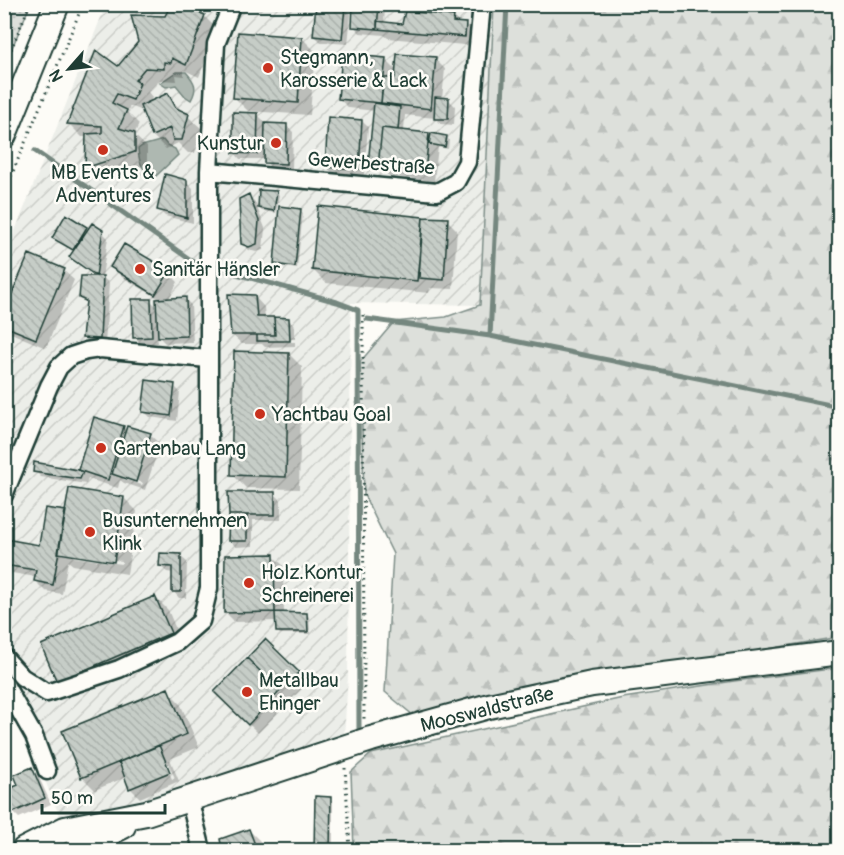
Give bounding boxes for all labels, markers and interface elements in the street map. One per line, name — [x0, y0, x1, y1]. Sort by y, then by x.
north arrow — [39, 39, 99, 99]
place label: Stegmann, Karosserie & Lack — [280, 45, 428, 93]
marker: Stegmann, Karosserie & Lack — [261, 61, 275, 75]
text: N — [45, 66, 68, 85]
place label: Kunstur — [197, 131, 264, 156]
marker: Kunstur — [269, 136, 283, 150]
marker: MB Events & Adventures — [96, 143, 110, 157]
street label: Gewerbestraße — [306, 147, 436, 180]
place label: MB Events & Adventures — [51, 160, 155, 208]
place label: Sanitär Hänsler — [152, 257, 280, 282]
marker: Sanitär Hänsler — [133, 262, 147, 276]
place label: Yachtbau Goal — [271, 402, 391, 427]
marker: Yachtbau Goal — [253, 407, 267, 421]
place label: Gartenbau Lang — [113, 436, 246, 461]
marker: Gartenbau Lang — [94, 441, 108, 455]
place label: Busunternehmen Klink — [102, 508, 247, 556]
marker: Busunternehmen Klink — [83, 525, 97, 539]
place label: Holz.Kontur Schreinerei — [261, 560, 363, 608]
marker: Holz.Kontur Schreinerei — [242, 576, 256, 590]
place label: Metallbau Ehinger — [259, 668, 339, 716]
street label: Mooswaldstraße — [418, 681, 556, 738]
marker: Metallbau Ehinger — [240, 685, 254, 699]
scale bar — [42, 777, 165, 815]
text: 50 m — [51, 787, 93, 810]

